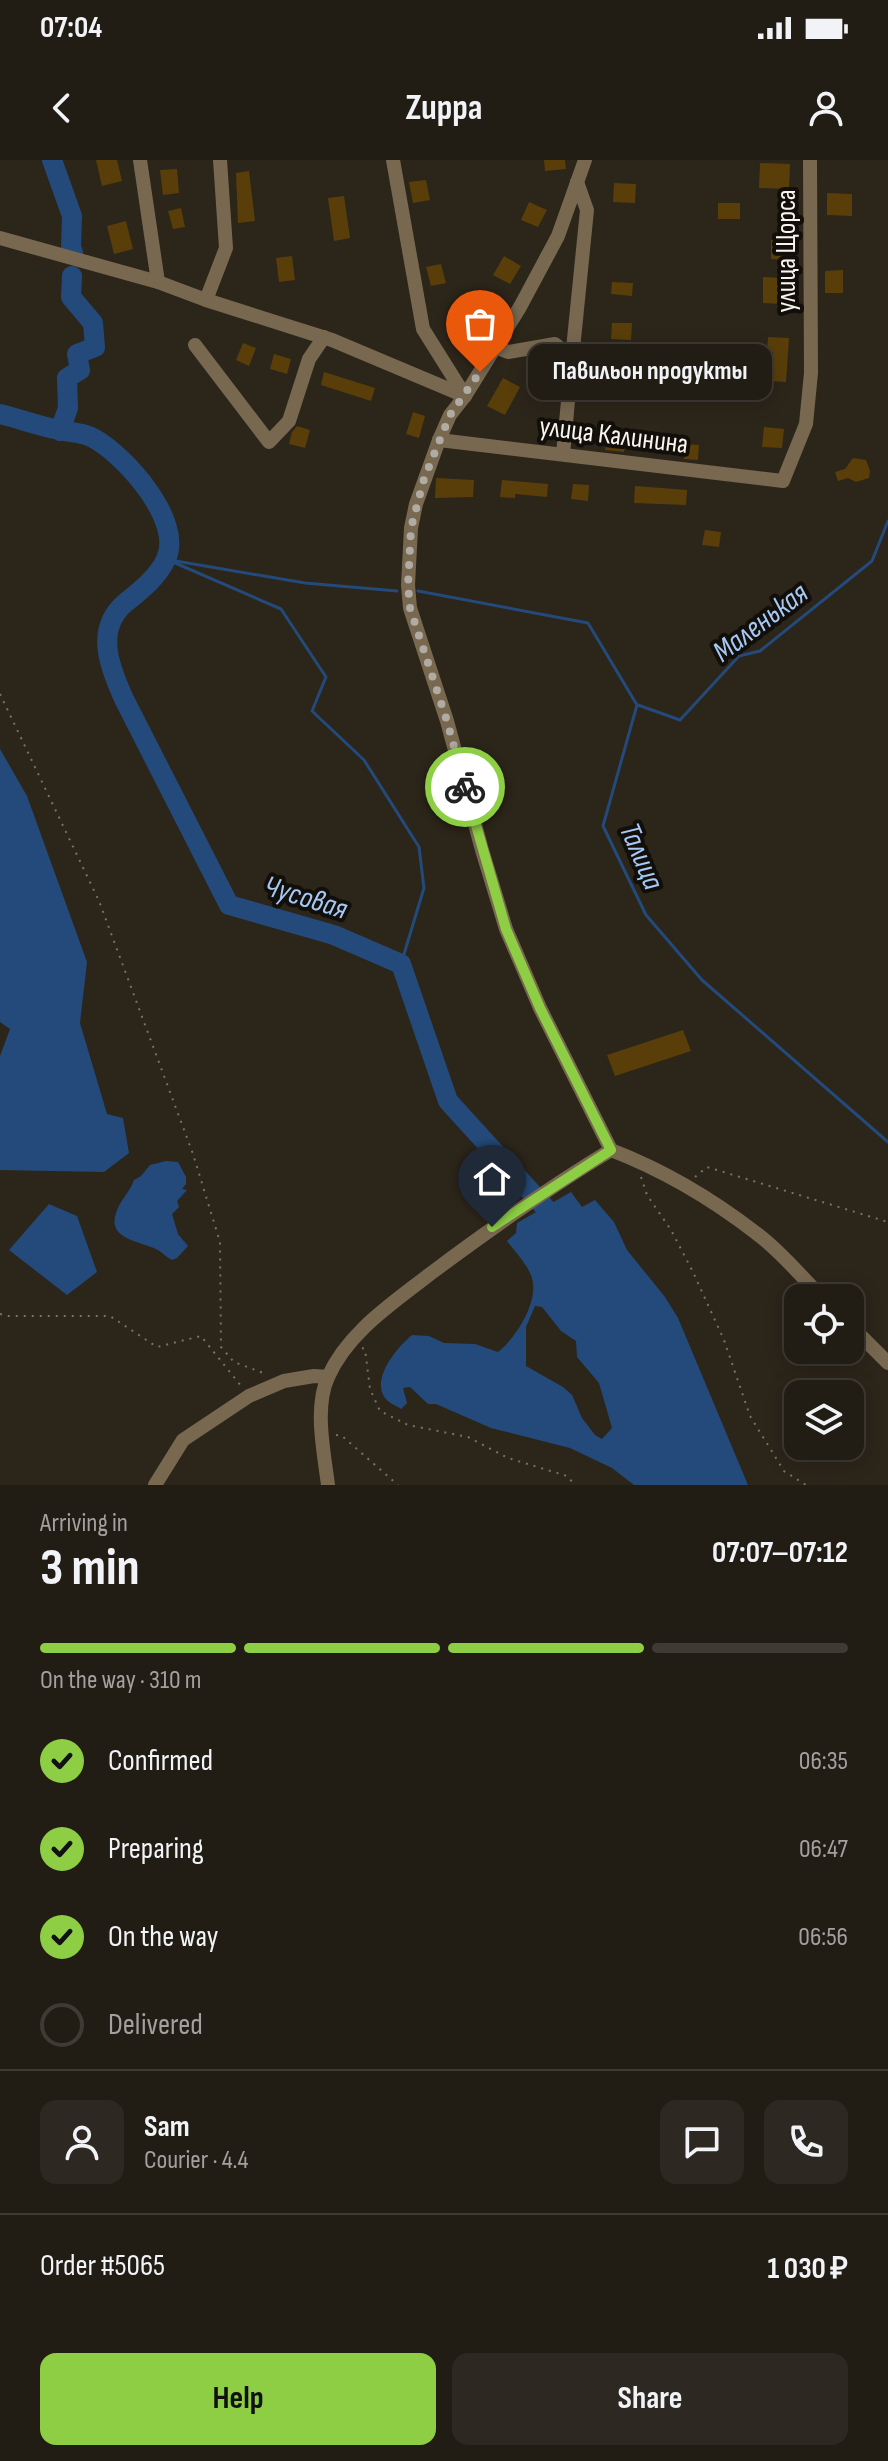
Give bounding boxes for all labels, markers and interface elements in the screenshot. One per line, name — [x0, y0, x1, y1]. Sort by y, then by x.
text: 07:04 — [40, 10, 102, 46]
icon: back — [40, 86, 84, 130]
icon: person — [804, 86, 848, 130]
text: Zuppa — [405, 87, 483, 130]
street label: улица Щорса — [770, 189, 803, 313]
pin — [446, 290, 514, 372]
icon: bag — [458, 302, 502, 346]
callout: Павильон продукты — [528, 344, 772, 400]
text: Павильон продукты — [553, 356, 747, 387]
street label: улица Калинина — [538, 410, 690, 461]
water label: Маленькая — [706, 575, 816, 670]
courier — [425, 747, 505, 827]
icon: bike — [443, 765, 487, 809]
water label: Талица — [611, 818, 671, 895]
water label: Чусовая — [260, 868, 352, 928]
pin — [458, 1145, 526, 1227]
icon: home — [470, 1157, 514, 1201]
map controls — [784, 1284, 864, 1460]
button: locate — [784, 1284, 864, 1364]
button: layers — [784, 1380, 864, 1460]
text: Arriving in — [40, 1508, 128, 1539]
text: 07:07–07:12 — [712, 1535, 848, 1571]
text: 3 min — [40, 1537, 140, 1600]
text: On the way · 310 m — [40, 1665, 202, 1696]
icon: check — [40, 1739, 84, 1783]
text: Confirmed — [108, 1743, 213, 1779]
text: 06:35 — [799, 1746, 848, 1777]
icon: check — [40, 1827, 84, 1871]
text: Preparing — [108, 1831, 204, 1867]
text: 06:47 — [799, 1834, 848, 1865]
icon: check — [40, 1915, 84, 1959]
text: On the way — [108, 1919, 218, 1955]
text: 06:56 — [798, 1922, 848, 1953]
text: Delivered — [108, 2007, 203, 2043]
button: person — [40, 2100, 124, 2184]
button: chat — [660, 2100, 744, 2184]
button: phone — [764, 2100, 848, 2184]
text: Sam — [144, 2109, 190, 2145]
text: Courier · 4.4 — [144, 2145, 248, 2176]
text: Order #5065 — [40, 2248, 165, 2284]
text: 1 030 ₽ — [767, 2251, 848, 2287]
button: Help — [40, 2353, 436, 2445]
button: Share — [452, 2353, 848, 2445]

